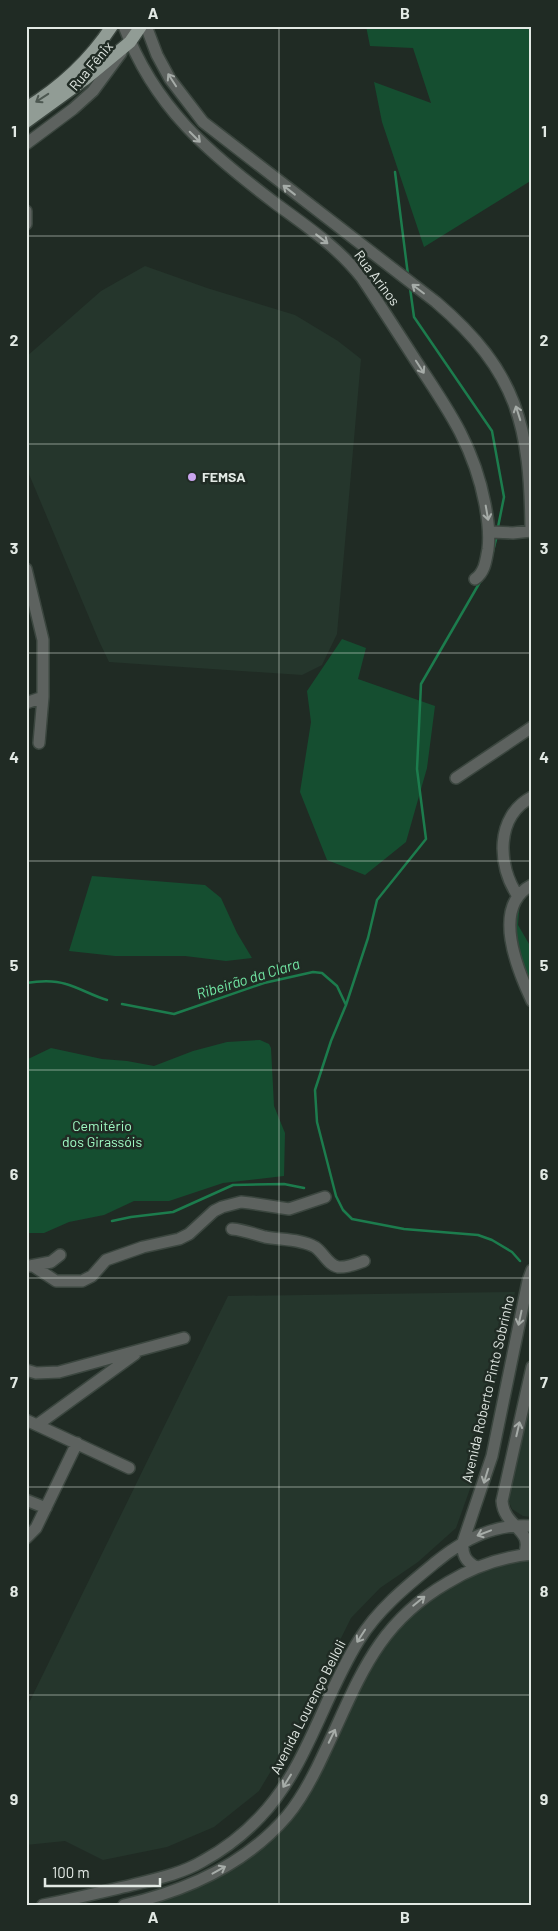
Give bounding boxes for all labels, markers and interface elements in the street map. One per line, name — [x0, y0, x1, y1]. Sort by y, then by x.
text: A — [148, 3, 159, 22]
text: B — [400, 3, 410, 22]
street label: Rua Fênix — [65, 38, 116, 94]
one-way arrow — [166, 73, 176, 87]
one-way arrow — [35, 93, 49, 103]
text: 1 — [11, 121, 17, 140]
text: 1 — [541, 121, 547, 140]
one-way arrow — [189, 131, 201, 143]
one-way arrow — [282, 185, 296, 195]
one-way arrow — [315, 233, 328, 244]
street label: Rua Arinos — [351, 247, 404, 309]
one-way arrow — [412, 283, 425, 294]
text: 2 — [10, 330, 19, 349]
text: 2 — [540, 330, 549, 349]
one-way arrow — [416, 359, 426, 373]
one-way arrow — [512, 406, 522, 422]
place label: FEMSA — [202, 468, 246, 485]
marker: FEMSA — [186, 471, 198, 483]
one-way arrow — [482, 505, 492, 521]
text: 3 — [10, 538, 18, 557]
text: 3 — [540, 538, 548, 557]
text: 4 — [9, 747, 19, 766]
text: 4 — [539, 747, 549, 766]
water label: Ribeirão da Clara — [194, 954, 302, 1002]
text: 5 — [10, 955, 19, 974]
text: 5 — [540, 955, 549, 974]
park label: Cemitério dos Girassóis — [62, 1117, 142, 1150]
text: 6 — [10, 1164, 19, 1183]
text: 6 — [540, 1164, 549, 1183]
street label: Avenida Roberto Pinto Sobrinho — [458, 1293, 517, 1484]
one-way arrow — [515, 1309, 525, 1325]
text: 7 — [10, 1372, 18, 1391]
text: 7 — [540, 1372, 548, 1391]
one-way arrow — [514, 1421, 523, 1437]
one-way arrow — [480, 1468, 490, 1484]
one-way arrow — [477, 1529, 492, 1538]
text: 8 — [10, 1581, 19, 1600]
text: 8 — [540, 1581, 549, 1600]
one-way arrow — [412, 1595, 425, 1606]
one-way arrow — [356, 1629, 366, 1643]
street label: Avenida Lourenço Belloli — [266, 1637, 349, 1777]
one-way arrow — [328, 1729, 338, 1744]
one-way arrow — [282, 1773, 292, 1787]
text: 9 — [10, 1789, 18, 1808]
text: 9 — [540, 1789, 548, 1808]
scale bar — [45, 1856, 160, 1888]
text: 100 m — [52, 1863, 90, 1881]
one-way arrow — [211, 1865, 225, 1875]
text: A — [148, 1907, 159, 1926]
text: B — [400, 1907, 410, 1926]

